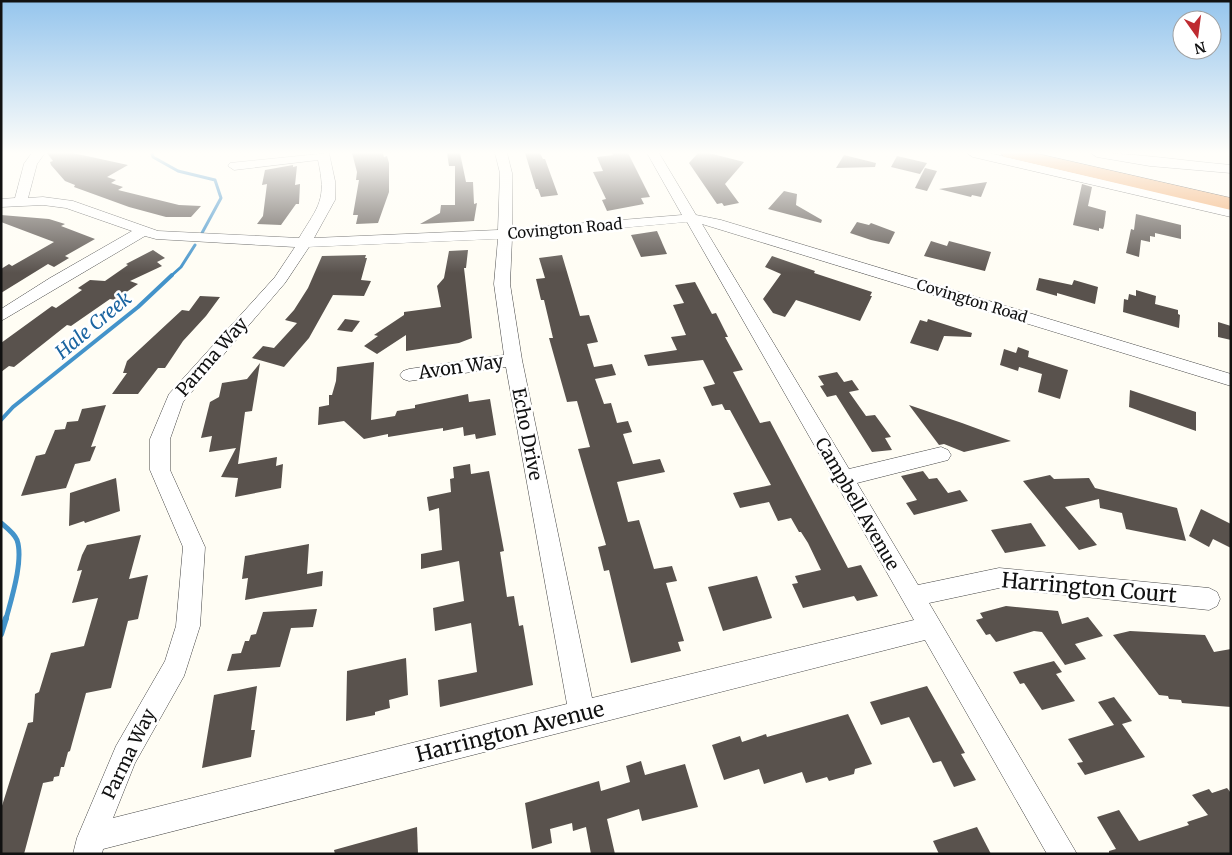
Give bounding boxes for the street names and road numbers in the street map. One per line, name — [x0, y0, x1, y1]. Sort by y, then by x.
street label: Covington Road — [507, 214, 623, 243]
street label: Covington Road — [914, 275, 1030, 326]
street label: Parma Way — [171, 312, 253, 401]
street label: Avon Way — [416, 349, 505, 384]
street label: Echo Drive — [507, 386, 548, 482]
street label: Campbell Avenue — [810, 433, 905, 574]
street label: Harrington Court — [1000, 566, 1178, 609]
street label: Harrington Avenue — [413, 695, 607, 768]
street label: Parma Way — [97, 704, 161, 803]

